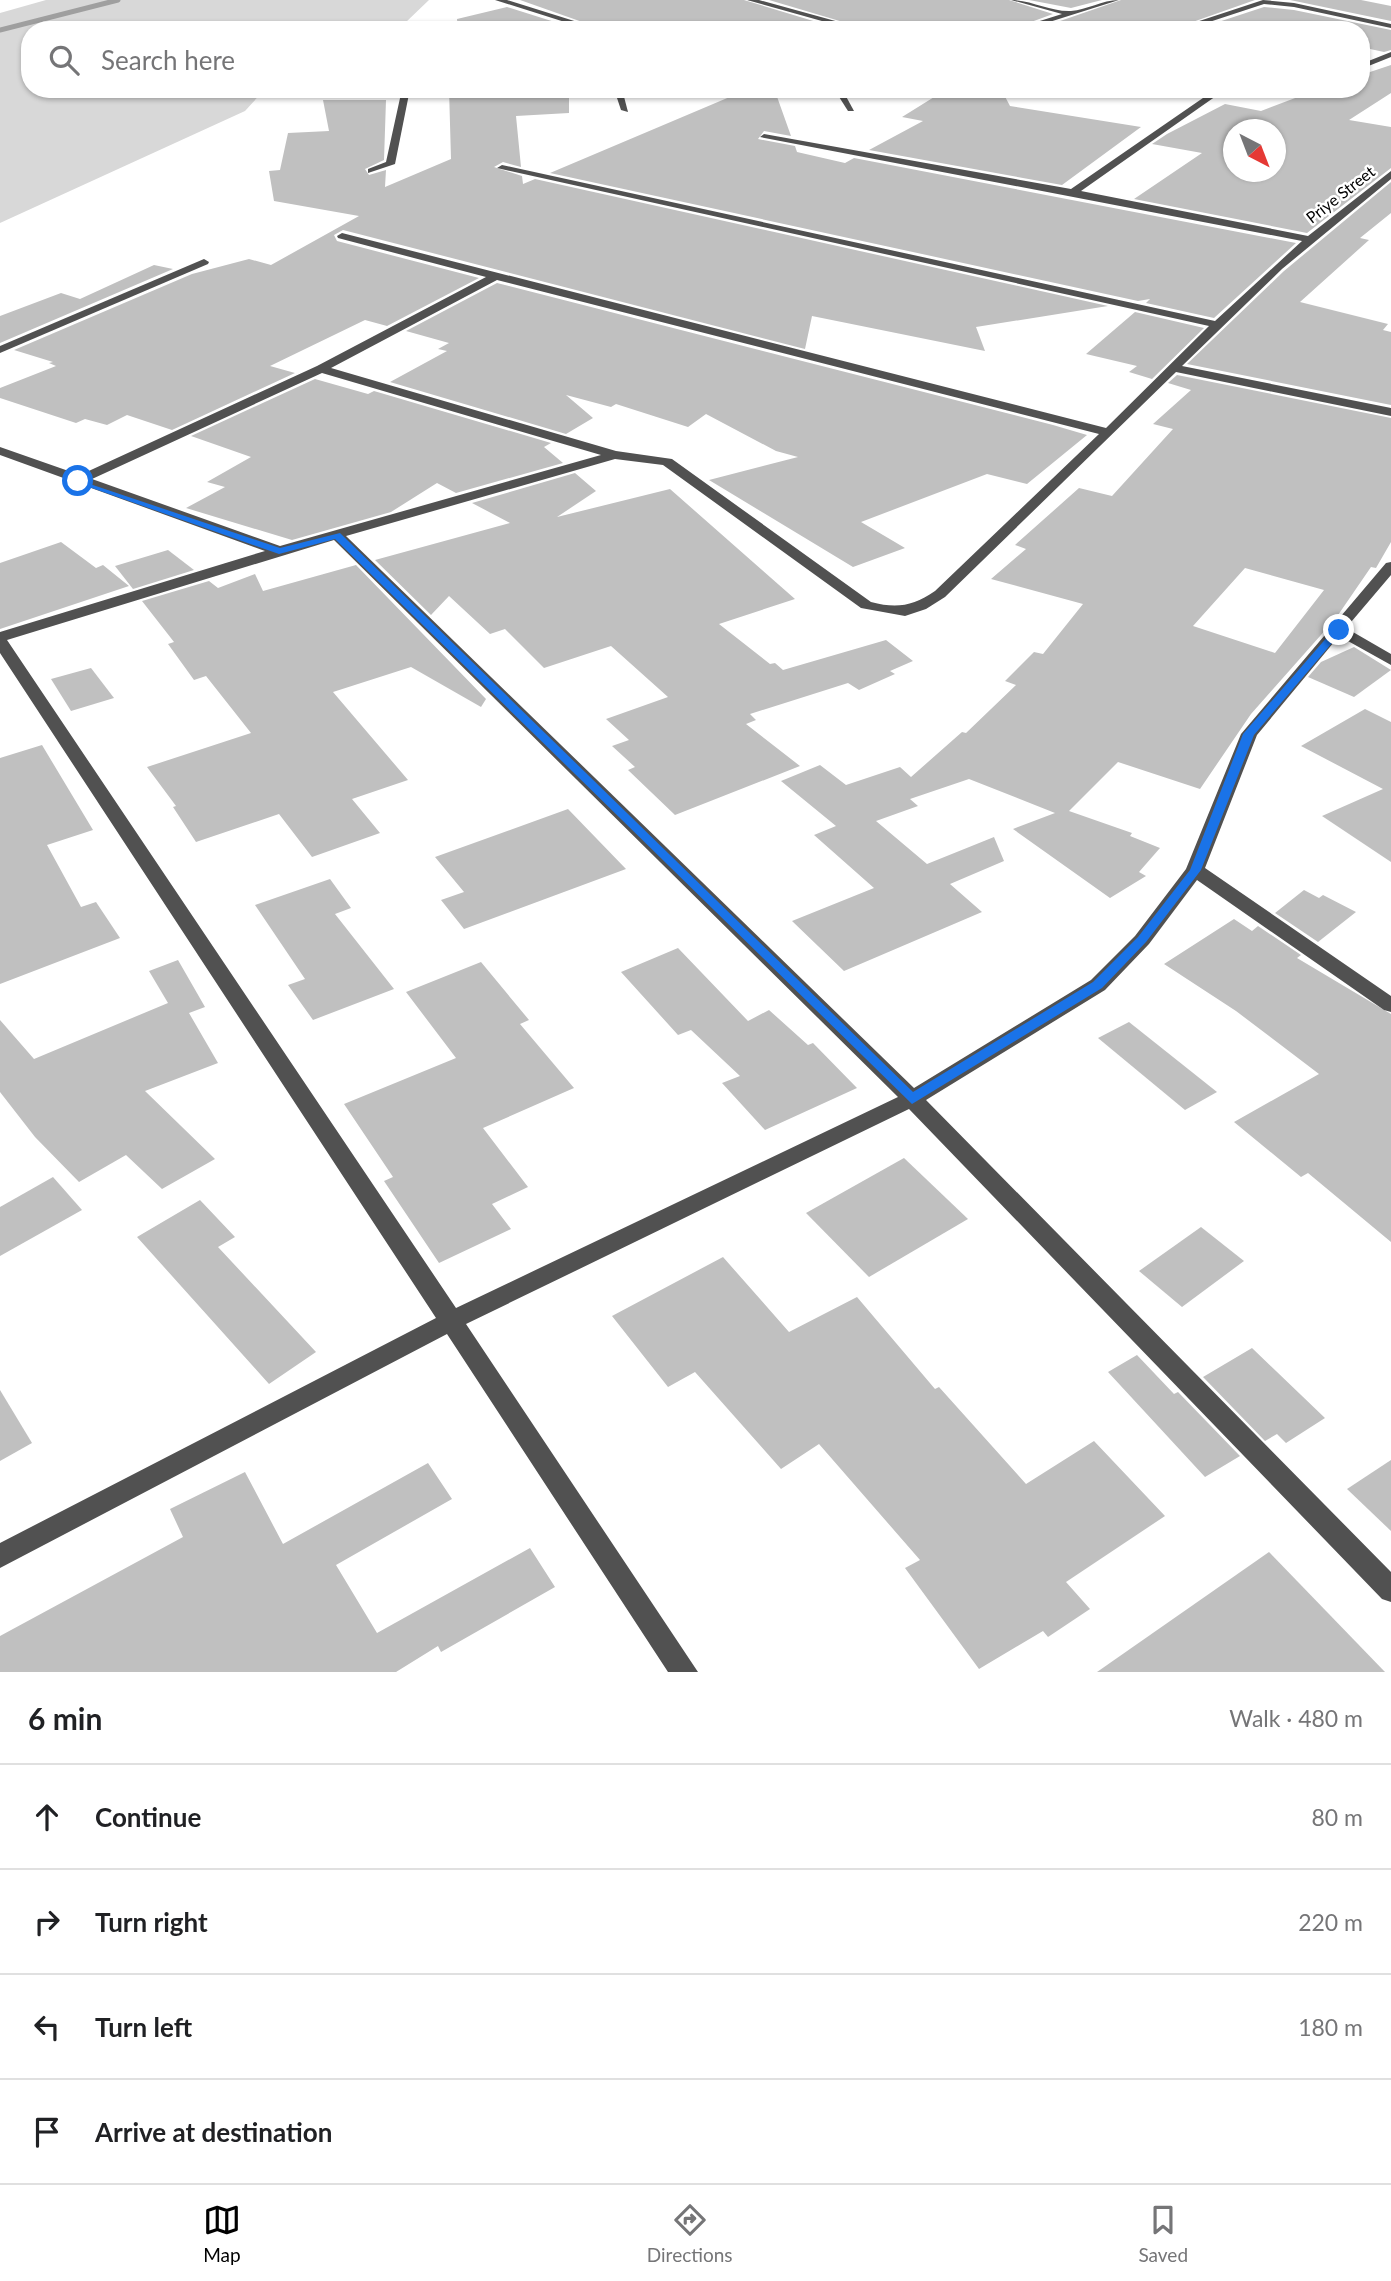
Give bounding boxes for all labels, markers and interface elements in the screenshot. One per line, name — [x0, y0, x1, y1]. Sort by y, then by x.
search box — [21, 21, 1370, 98]
icon: search — [45, 41, 83, 79]
text: Search here — [101, 44, 235, 76]
north arrow — [1223, 119, 1286, 182]
street label: Priye Street — [1302, 161, 1378, 227]
route start — [62, 465, 93, 496]
route end — [1323, 614, 1354, 645]
text: 6 min — [28, 1700, 102, 1736]
text: Walk · 480 m — [1229, 1704, 1363, 1732]
icon: ahead — [28, 1798, 66, 1836]
text: Continue — [95, 1801, 201, 1833]
text: 80 m — [1312, 1803, 1363, 1831]
icon: right — [28, 1903, 66, 1941]
text: Turn right — [95, 1906, 208, 1938]
text: 220 m — [1298, 1908, 1363, 1936]
icon: left — [28, 2008, 66, 2046]
text: Turn left — [95, 2011, 192, 2043]
text: 180 m — [1298, 2013, 1363, 2041]
icon: arrive — [28, 2113, 66, 2151]
text: Arrive at destination — [95, 2116, 332, 2148]
tab: Map — [203, 2201, 241, 2266]
tab: Directions — [647, 2201, 733, 2266]
tab: Saved — [1138, 2201, 1188, 2266]

